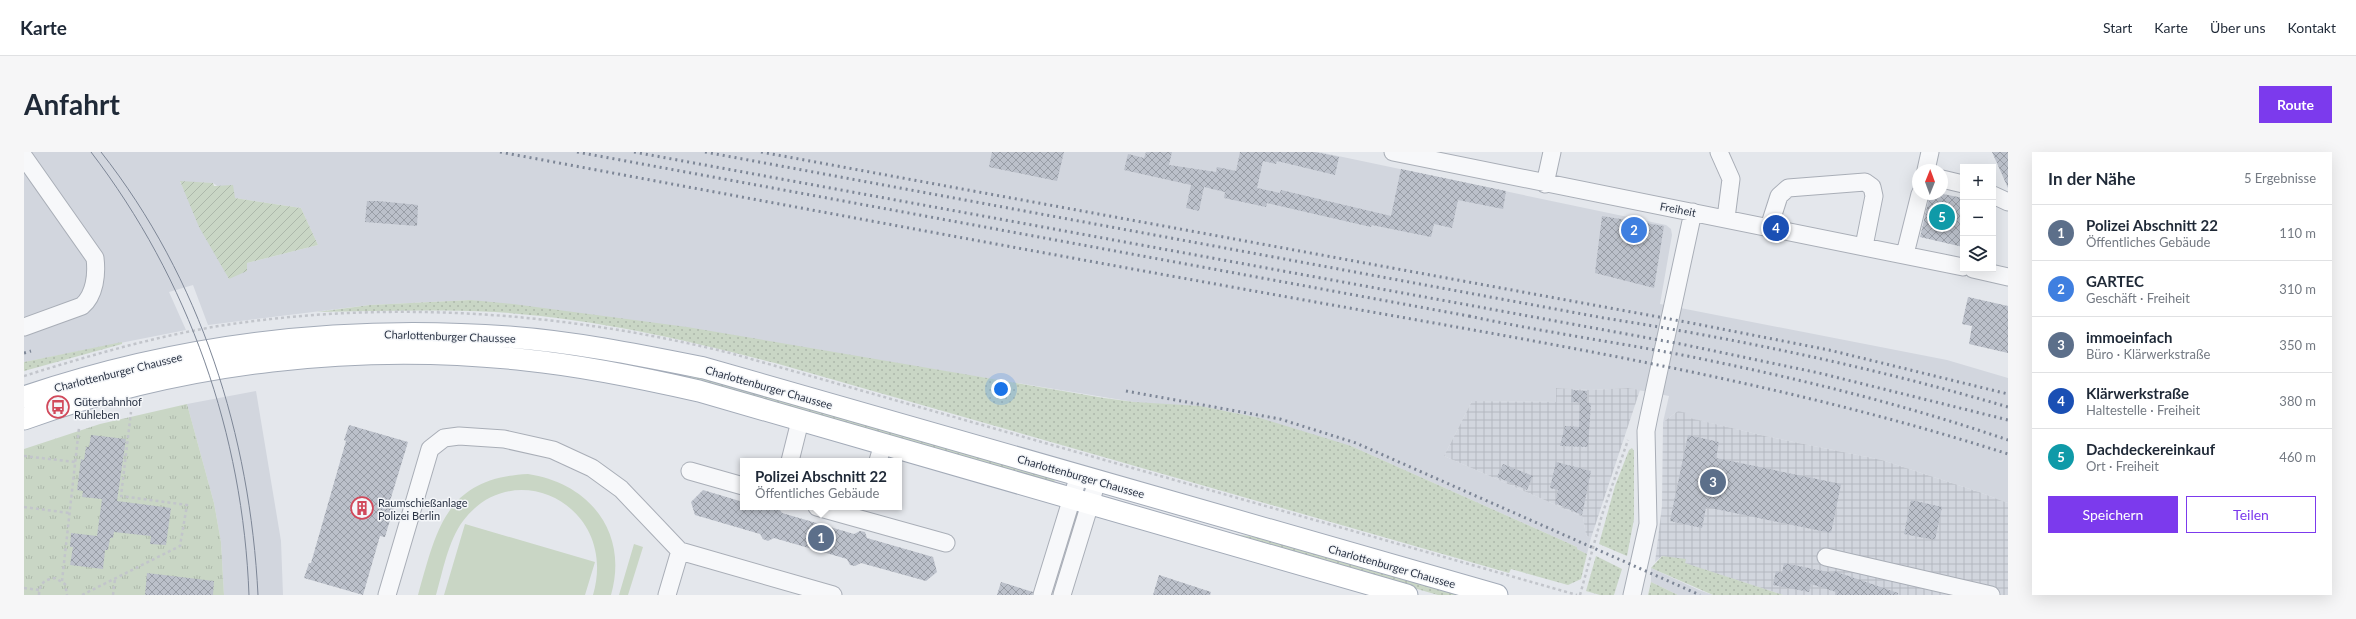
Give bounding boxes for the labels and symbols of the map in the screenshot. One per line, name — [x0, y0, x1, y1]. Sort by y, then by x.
north arrow — [1912, 164, 1948, 200]
street label: Freiheit — [1659, 199, 1697, 219]
pin: 5 — [1929, 202, 1955, 232]
pin: 4 — [1763, 213, 1789, 243]
pin: 2 — [1621, 215, 1647, 245]
street label: Charlottenburger Chaussee — [384, 327, 516, 345]
street label: Charlottenburger Chaussee — [53, 350, 184, 394]
street label: Charlottenburger Chaussee — [704, 363, 834, 411]
your location — [991, 379, 1011, 399]
bus stop icon: Güterbahnhof Ruhleben — [45, 394, 71, 420]
place label: Güterbahnhof Ruhleben — [74, 395, 142, 421]
street label: Charlottenburger Chaussee — [1016, 452, 1146, 500]
pin: 3 — [1700, 467, 1726, 497]
building icon: Raumschießanlage Polizei Berlin — [349, 495, 375, 521]
place label: Raumschießanlage Polizei Berlin — [378, 496, 468, 522]
pin: 1 — [808, 523, 834, 553]
street label: Charlottenburger Chaussee — [1327, 542, 1457, 590]

